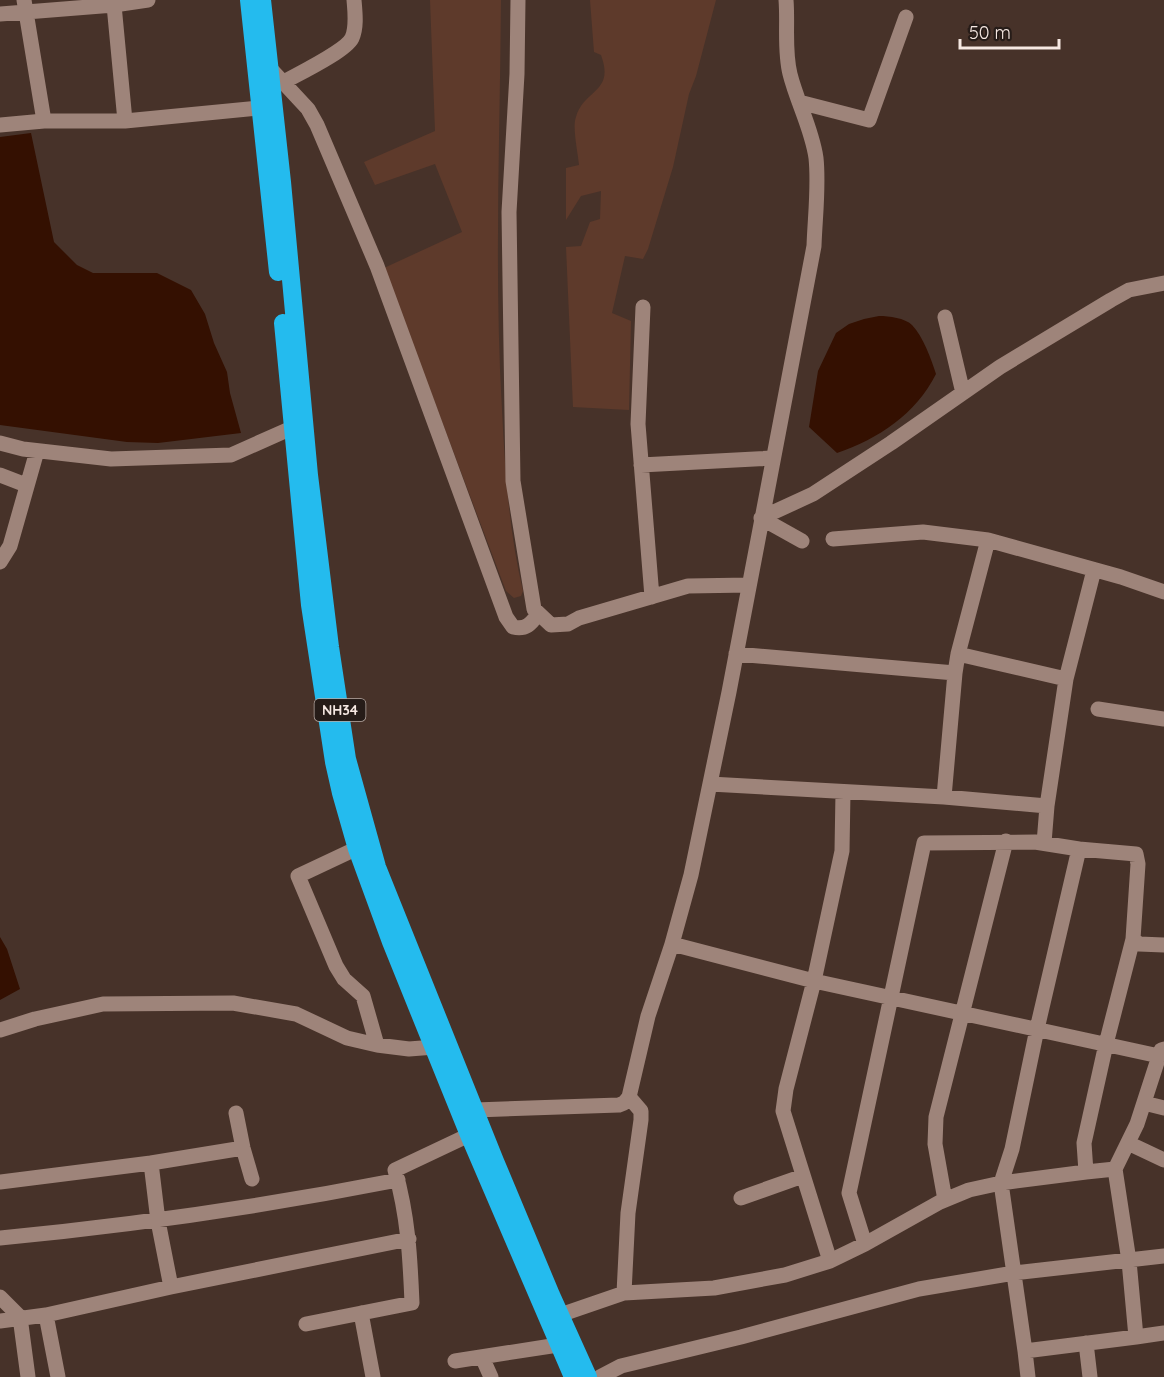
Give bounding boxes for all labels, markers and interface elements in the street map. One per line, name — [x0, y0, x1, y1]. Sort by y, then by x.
scale bar — [960, 12, 1059, 50]
text: 50 m — [969, 21, 1011, 44]
road number: NH34 — [314, 699, 366, 721]

